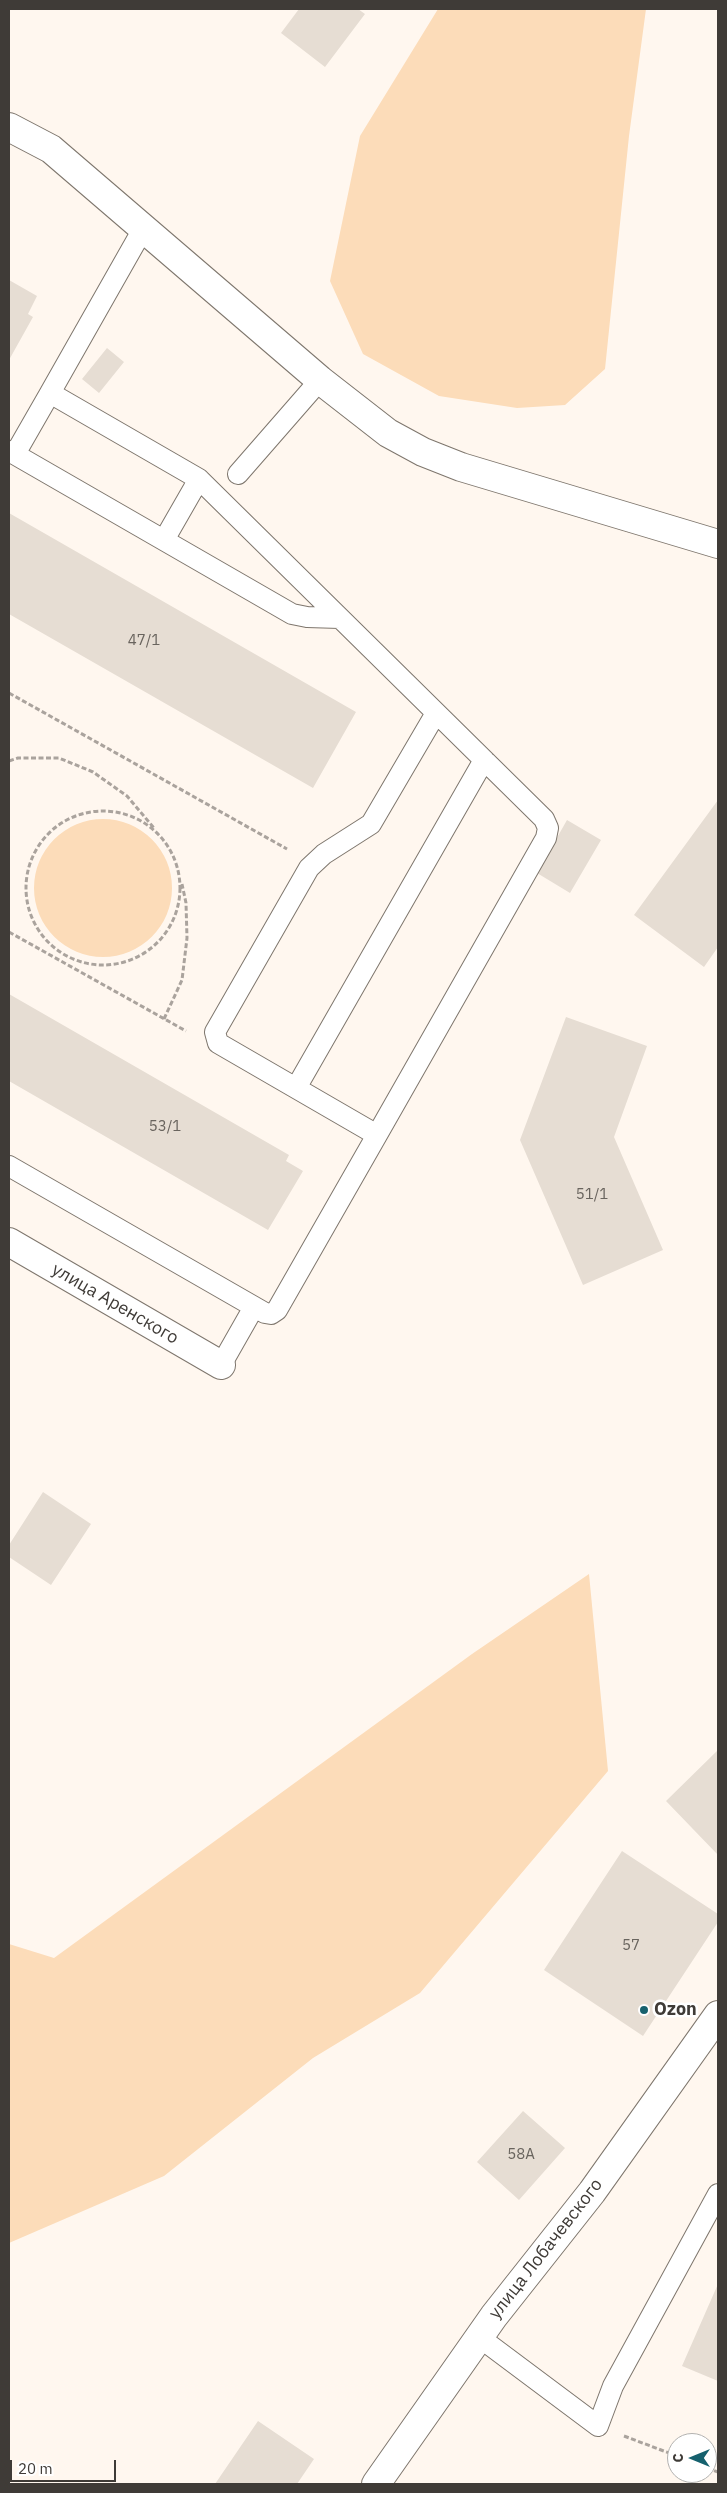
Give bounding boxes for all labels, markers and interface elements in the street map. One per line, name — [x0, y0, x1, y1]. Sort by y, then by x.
house number: 47/1 — [128, 632, 160, 650]
house number: 53/1 — [149, 1118, 181, 1136]
house number: 51/1 — [576, 1186, 608, 1204]
street label: улица Аренского — [48, 1259, 182, 1349]
house number: 57 — [622, 1937, 640, 1955]
place label: Ozon — [654, 1999, 697, 2021]
marker: Ozon — [638, 2004, 650, 2016]
house number: 58А — [507, 2146, 535, 2164]
street label: улица Лобачевского — [485, 2175, 607, 2323]
north arrow — [667, 2433, 717, 2483]
scale bar — [12, 2450, 119, 2482]
text: С — [669, 2453, 687, 2463]
text: 20 m — [18, 2459, 53, 2478]

